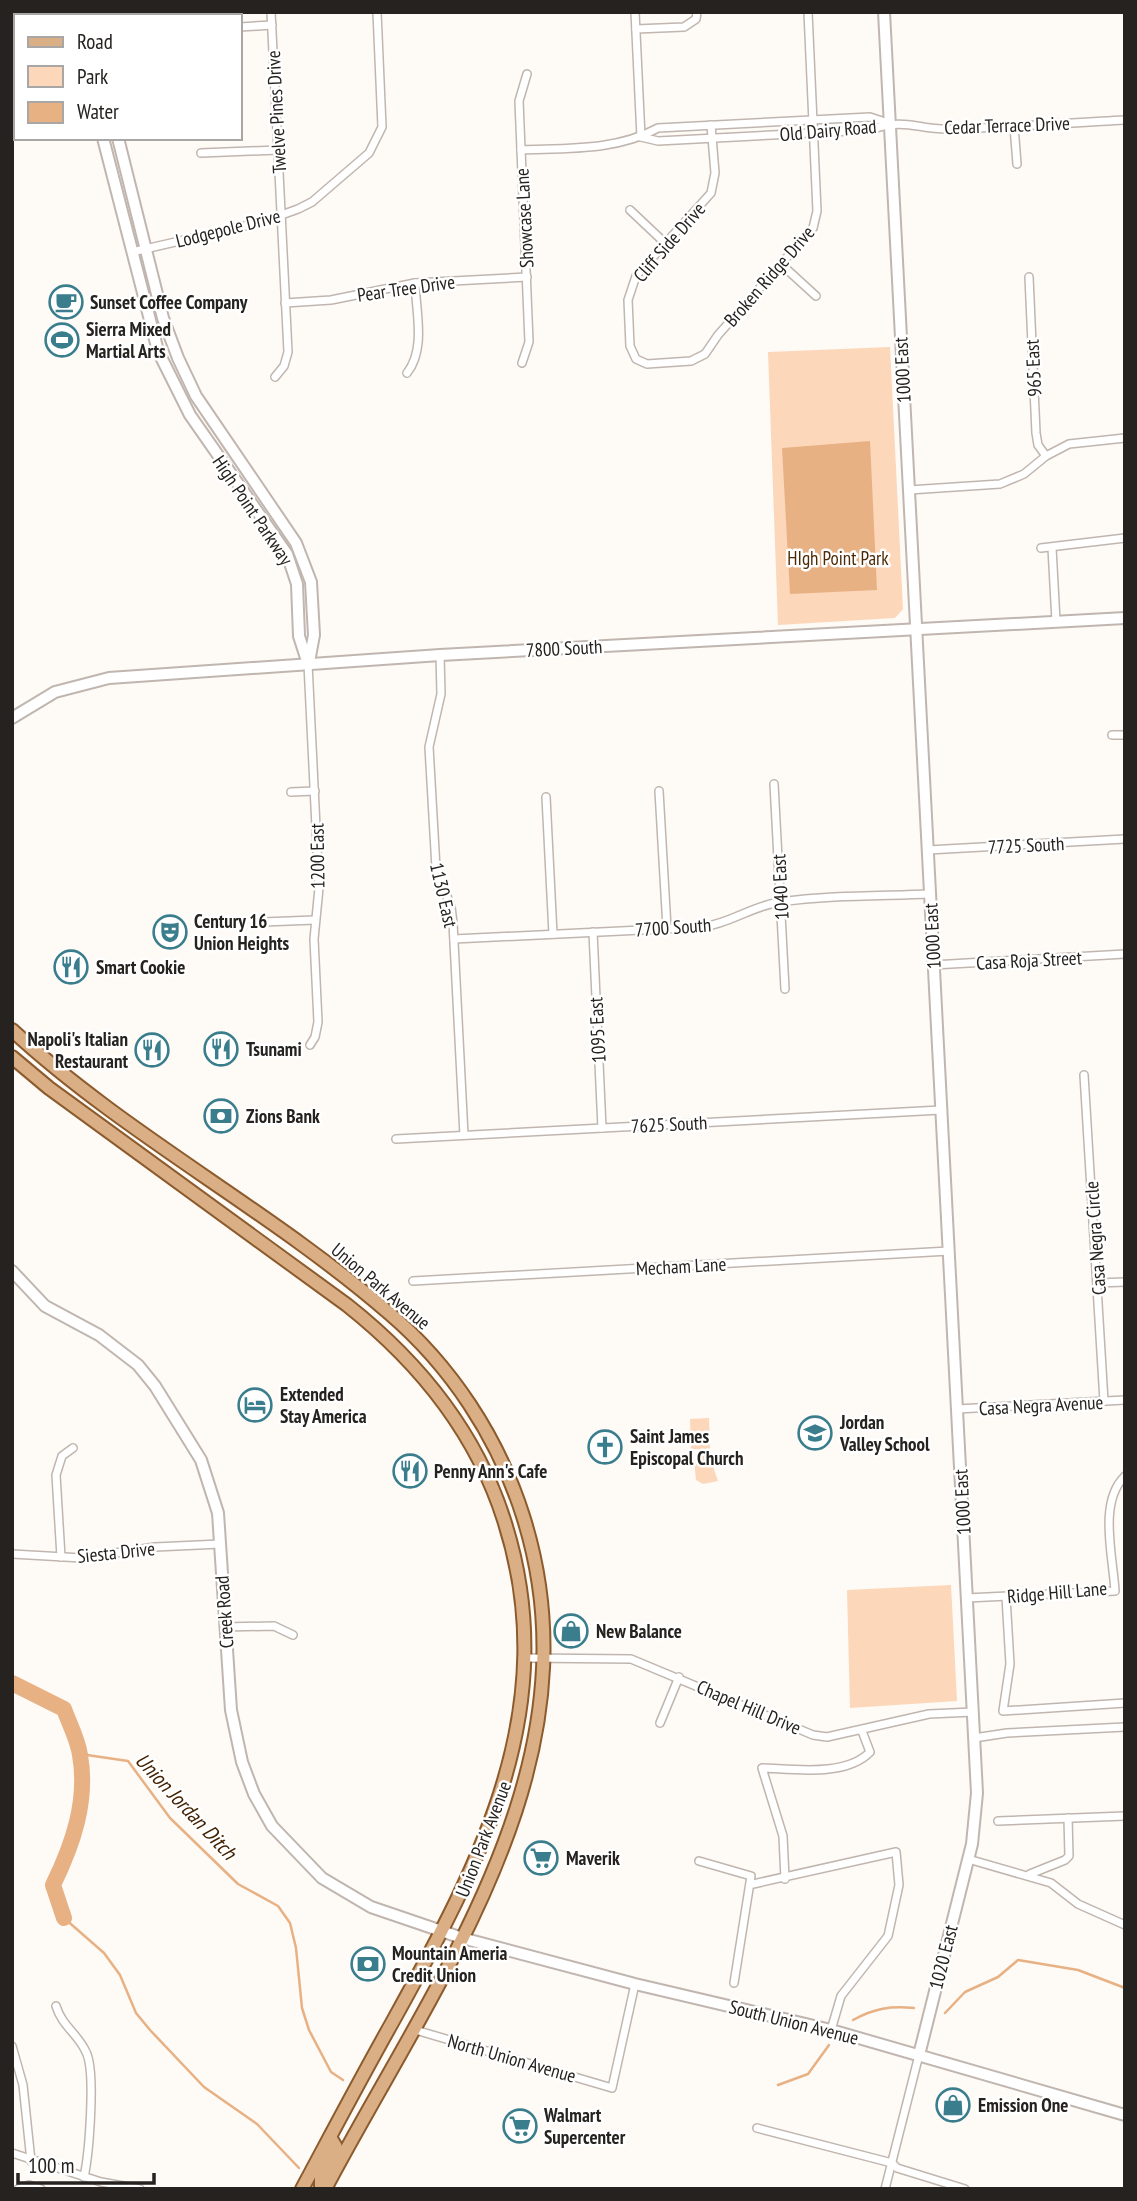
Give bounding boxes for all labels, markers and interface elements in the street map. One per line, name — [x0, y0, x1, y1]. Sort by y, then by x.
legend — [14, 14, 242, 140]
text: Road — [77, 28, 113, 55]
street label: Twelve Pines Drive — [261, 50, 291, 174]
text: Park — [77, 63, 108, 90]
text: Water — [77, 98, 119, 125]
street label: Cedar Terrace Drive — [944, 111, 1070, 139]
street label: Old Dairy Road — [779, 114, 877, 146]
street label: Showcase Lane — [509, 167, 539, 268]
street label: Cliff Side Drive — [628, 197, 710, 287]
street label: Lodgepole Drive — [173, 203, 283, 253]
street label: Broken Ridge Drive — [719, 221, 819, 331]
street label: Pear Tree Drive — [356, 269, 457, 307]
cafe icon: Sunset Coffee Company — [47, 283, 85, 321]
place label: Sunset Coffee Company — [90, 290, 248, 314]
place label: Sierra Mixed Martial Arts — [86, 317, 171, 363]
sports icon: Sierra Mixed Martial Arts — [43, 321, 81, 359]
street label: 1000 East — [888, 336, 916, 403]
street label: 965 East — [1019, 338, 1046, 397]
street label: High Point Parkway — [208, 451, 299, 570]
park label: HIgh Point Park — [787, 546, 889, 570]
street label: 7800 South — [525, 634, 603, 662]
street label: 1200 East — [304, 822, 330, 889]
street label: 7725 South — [987, 831, 1065, 859]
street label: 1040 East — [766, 853, 794, 920]
street label: 1130 East — [425, 860, 463, 930]
street label: 1000 East — [918, 902, 946, 969]
place label: Century 16 Union Heights — [194, 909, 289, 955]
street label: 7700 South — [634, 912, 712, 942]
theatre icon: Century 16 Union Heights — [151, 913, 189, 951]
street label: Casa Roja Street — [976, 945, 1083, 975]
restaurant icon: Smart Cookie — [52, 948, 90, 986]
place label: Smart Cookie — [96, 955, 185, 979]
street label: 1095 East — [583, 996, 611, 1063]
place label: Napoli's Italian Restaurant — [27, 1027, 128, 1073]
restaurant icon: Tsunami — [202, 1030, 240, 1068]
restaurant icon: Napoli's Italian Restaurant — [133, 1031, 171, 1069]
place label: Tsunami — [246, 1037, 302, 1061]
bank icon: Zions Bank — [202, 1097, 240, 1135]
place label: Zions Bank — [246, 1104, 320, 1128]
street label: 7625 South — [630, 1110, 708, 1138]
street label: Casa Negra Circle — [1079, 1180, 1111, 1296]
street label: Union Park Avenue — [326, 1238, 436, 1335]
street label: Mecham Lane — [635, 1252, 727, 1280]
place label: Extended Stay America — [280, 1382, 367, 1428]
hotel icon: Extended Stay America — [236, 1386, 274, 1424]
street label: Casa Negra Avenue — [978, 1390, 1104, 1420]
place label: Jordan Valley School — [839, 1410, 930, 1456]
school or university icon: Jordan Valley School — [796, 1414, 834, 1452]
place label: Saint James Episcopal Church — [630, 1424, 744, 1470]
church icon: Saint James Episcopal Church — [586, 1428, 624, 1466]
restaurant icon: Penny Ann's Cafe — [391, 1452, 429, 1490]
place label: Penny Ann's Cafe — [434, 1459, 547, 1483]
street label: 1000 East — [948, 1468, 976, 1535]
street label: Siesta Drive — [76, 1536, 156, 1568]
street label: Creek Road — [209, 1575, 239, 1649]
street label: Ridge Hill Lane — [1006, 1576, 1108, 1608]
shop icon: New Balance — [552, 1612, 590, 1650]
place label: New Balance — [596, 1619, 682, 1643]
street label: Chapel Hill Drive — [693, 1674, 805, 1740]
water label: Union Jordan Ditch — [130, 1747, 244, 1866]
street label: Union Park Avenue — [450, 1777, 516, 1900]
supermarket icon: Maverik — [522, 1839, 560, 1877]
place label: Maverik — [566, 1846, 620, 1870]
street label: 1020 East — [923, 1922, 963, 1992]
place label: Mountain Ameria Credit Union — [392, 1941, 508, 1987]
bank icon: Mountain Ameria Credit Union — [349, 1945, 387, 1983]
street label: South Union Avenue — [727, 1994, 861, 2050]
street label: North Union Avenue — [445, 2028, 579, 2088]
shop icon: Emission One — [934, 2086, 972, 2124]
place label: Emission One — [978, 2093, 1068, 2117]
place label: Walmart Supercenter — [543, 2103, 626, 2149]
supermarket icon: Walmart Supercenter — [501, 2107, 539, 2145]
scale bar — [18, 2142, 154, 2186]
text: 100 m — [28, 2152, 74, 2179]

